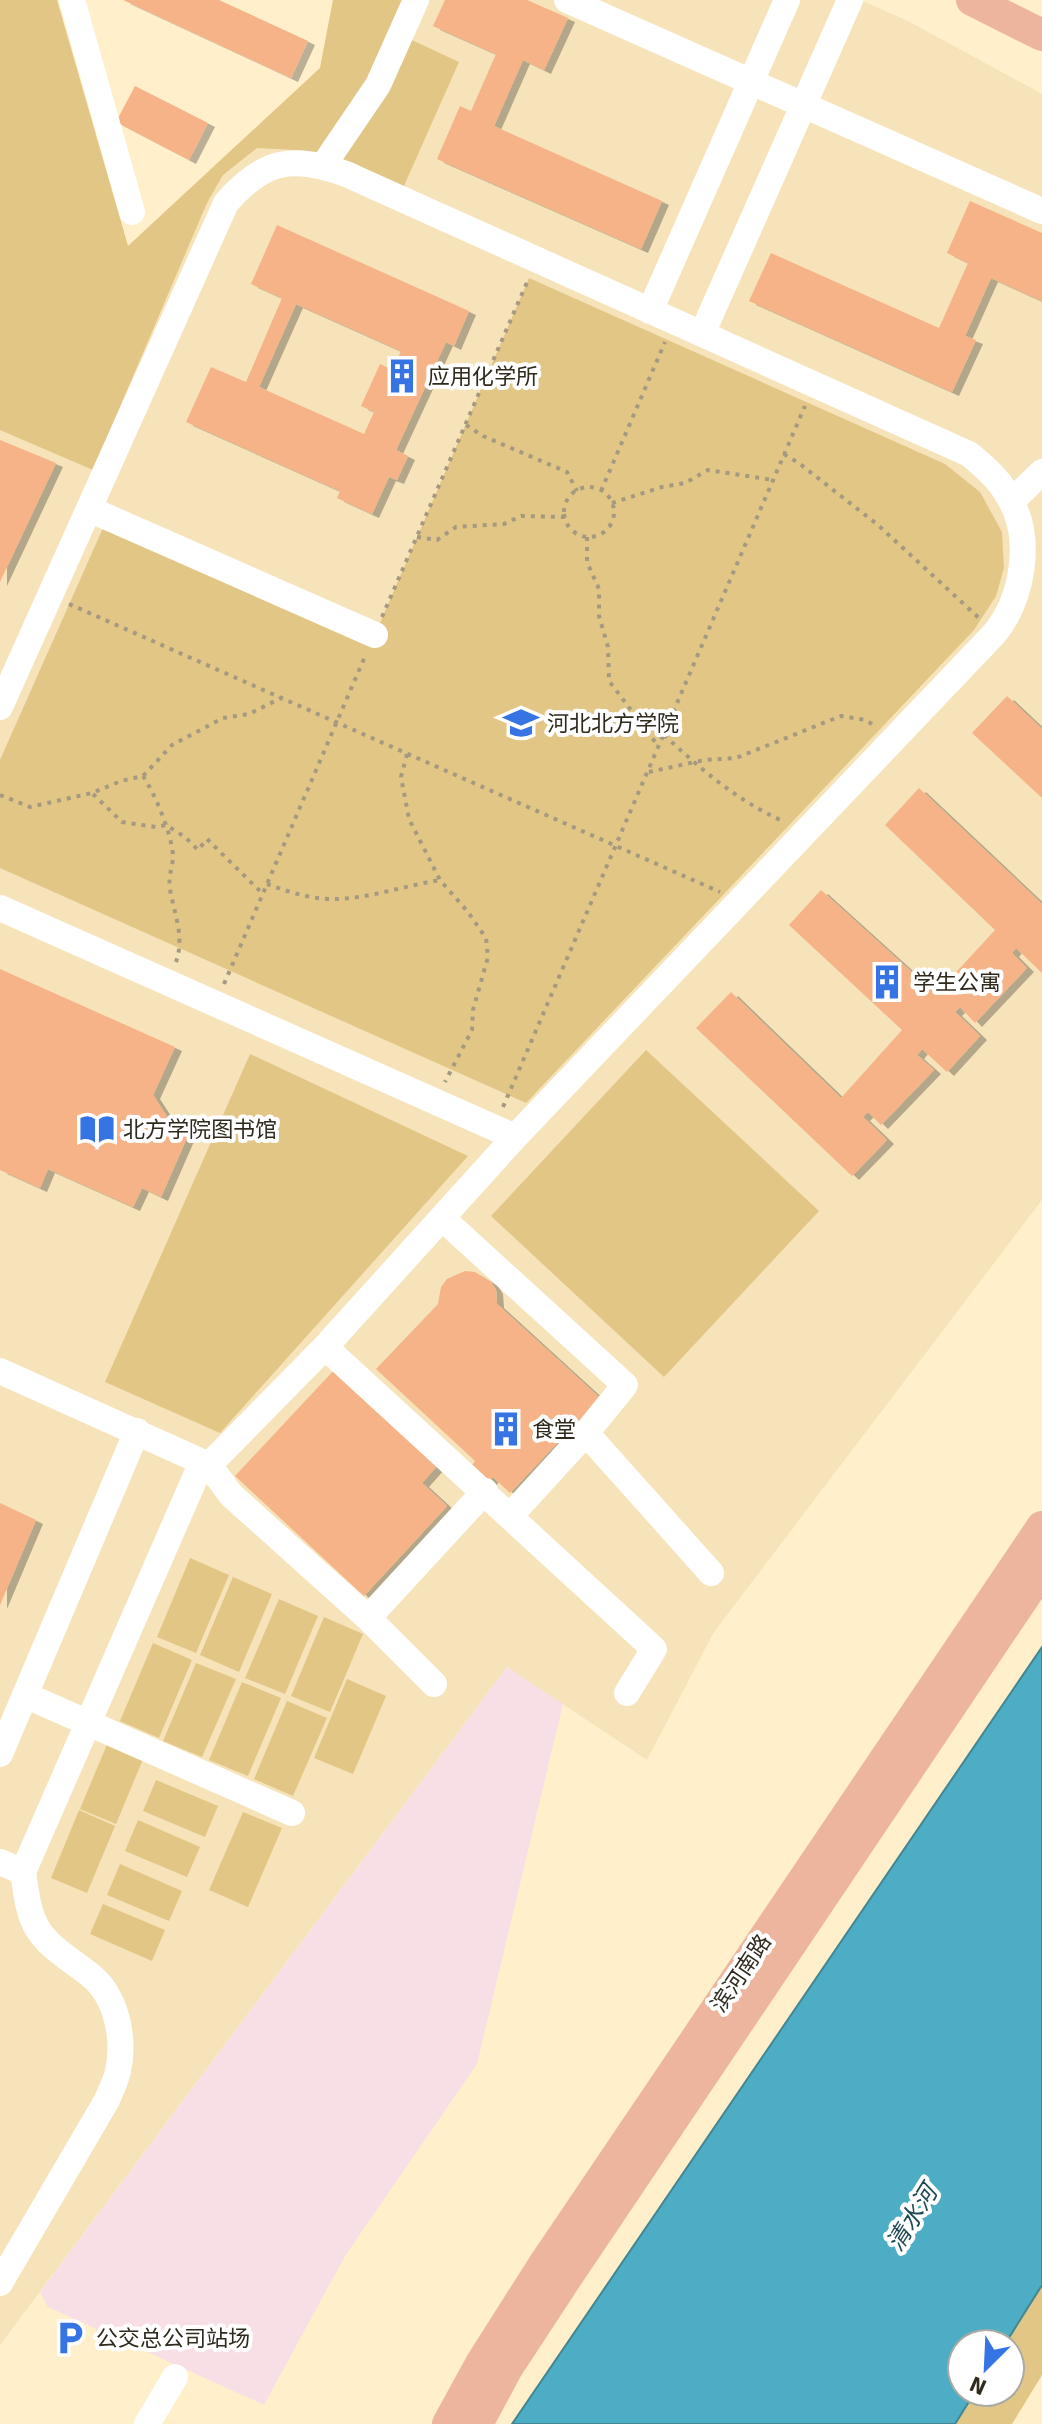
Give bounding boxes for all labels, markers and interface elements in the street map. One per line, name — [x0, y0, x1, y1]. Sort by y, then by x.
building icon: 应用化学所 — [383, 357, 421, 395]
place label: 应用化学所 — [428, 363, 538, 390]
school or university icon: 河北北方学院 — [502, 704, 540, 742]
place label: 河北北方学院 — [547, 710, 679, 737]
building icon: 学生公寓 — [868, 963, 906, 1001]
place label: 学生公寓 — [913, 969, 1001, 996]
library icon: 北方学院图书馆 — [78, 1110, 116, 1148]
place label: 北方学院图书馆 — [123, 1116, 277, 1143]
building icon: 食堂 — [487, 1410, 525, 1448]
place label: 食堂 — [532, 1416, 576, 1443]
street label: 滨河南路 — [705, 1929, 777, 2017]
water label: 清水河 — [880, 2176, 946, 2256]
parking icon: 公交总公司站场 — [51, 2319, 89, 2357]
place label: 公交总公司站场 — [96, 2325, 250, 2352]
north arrow — [946, 2328, 1026, 2408]
text: N — [966, 2370, 991, 2401]

